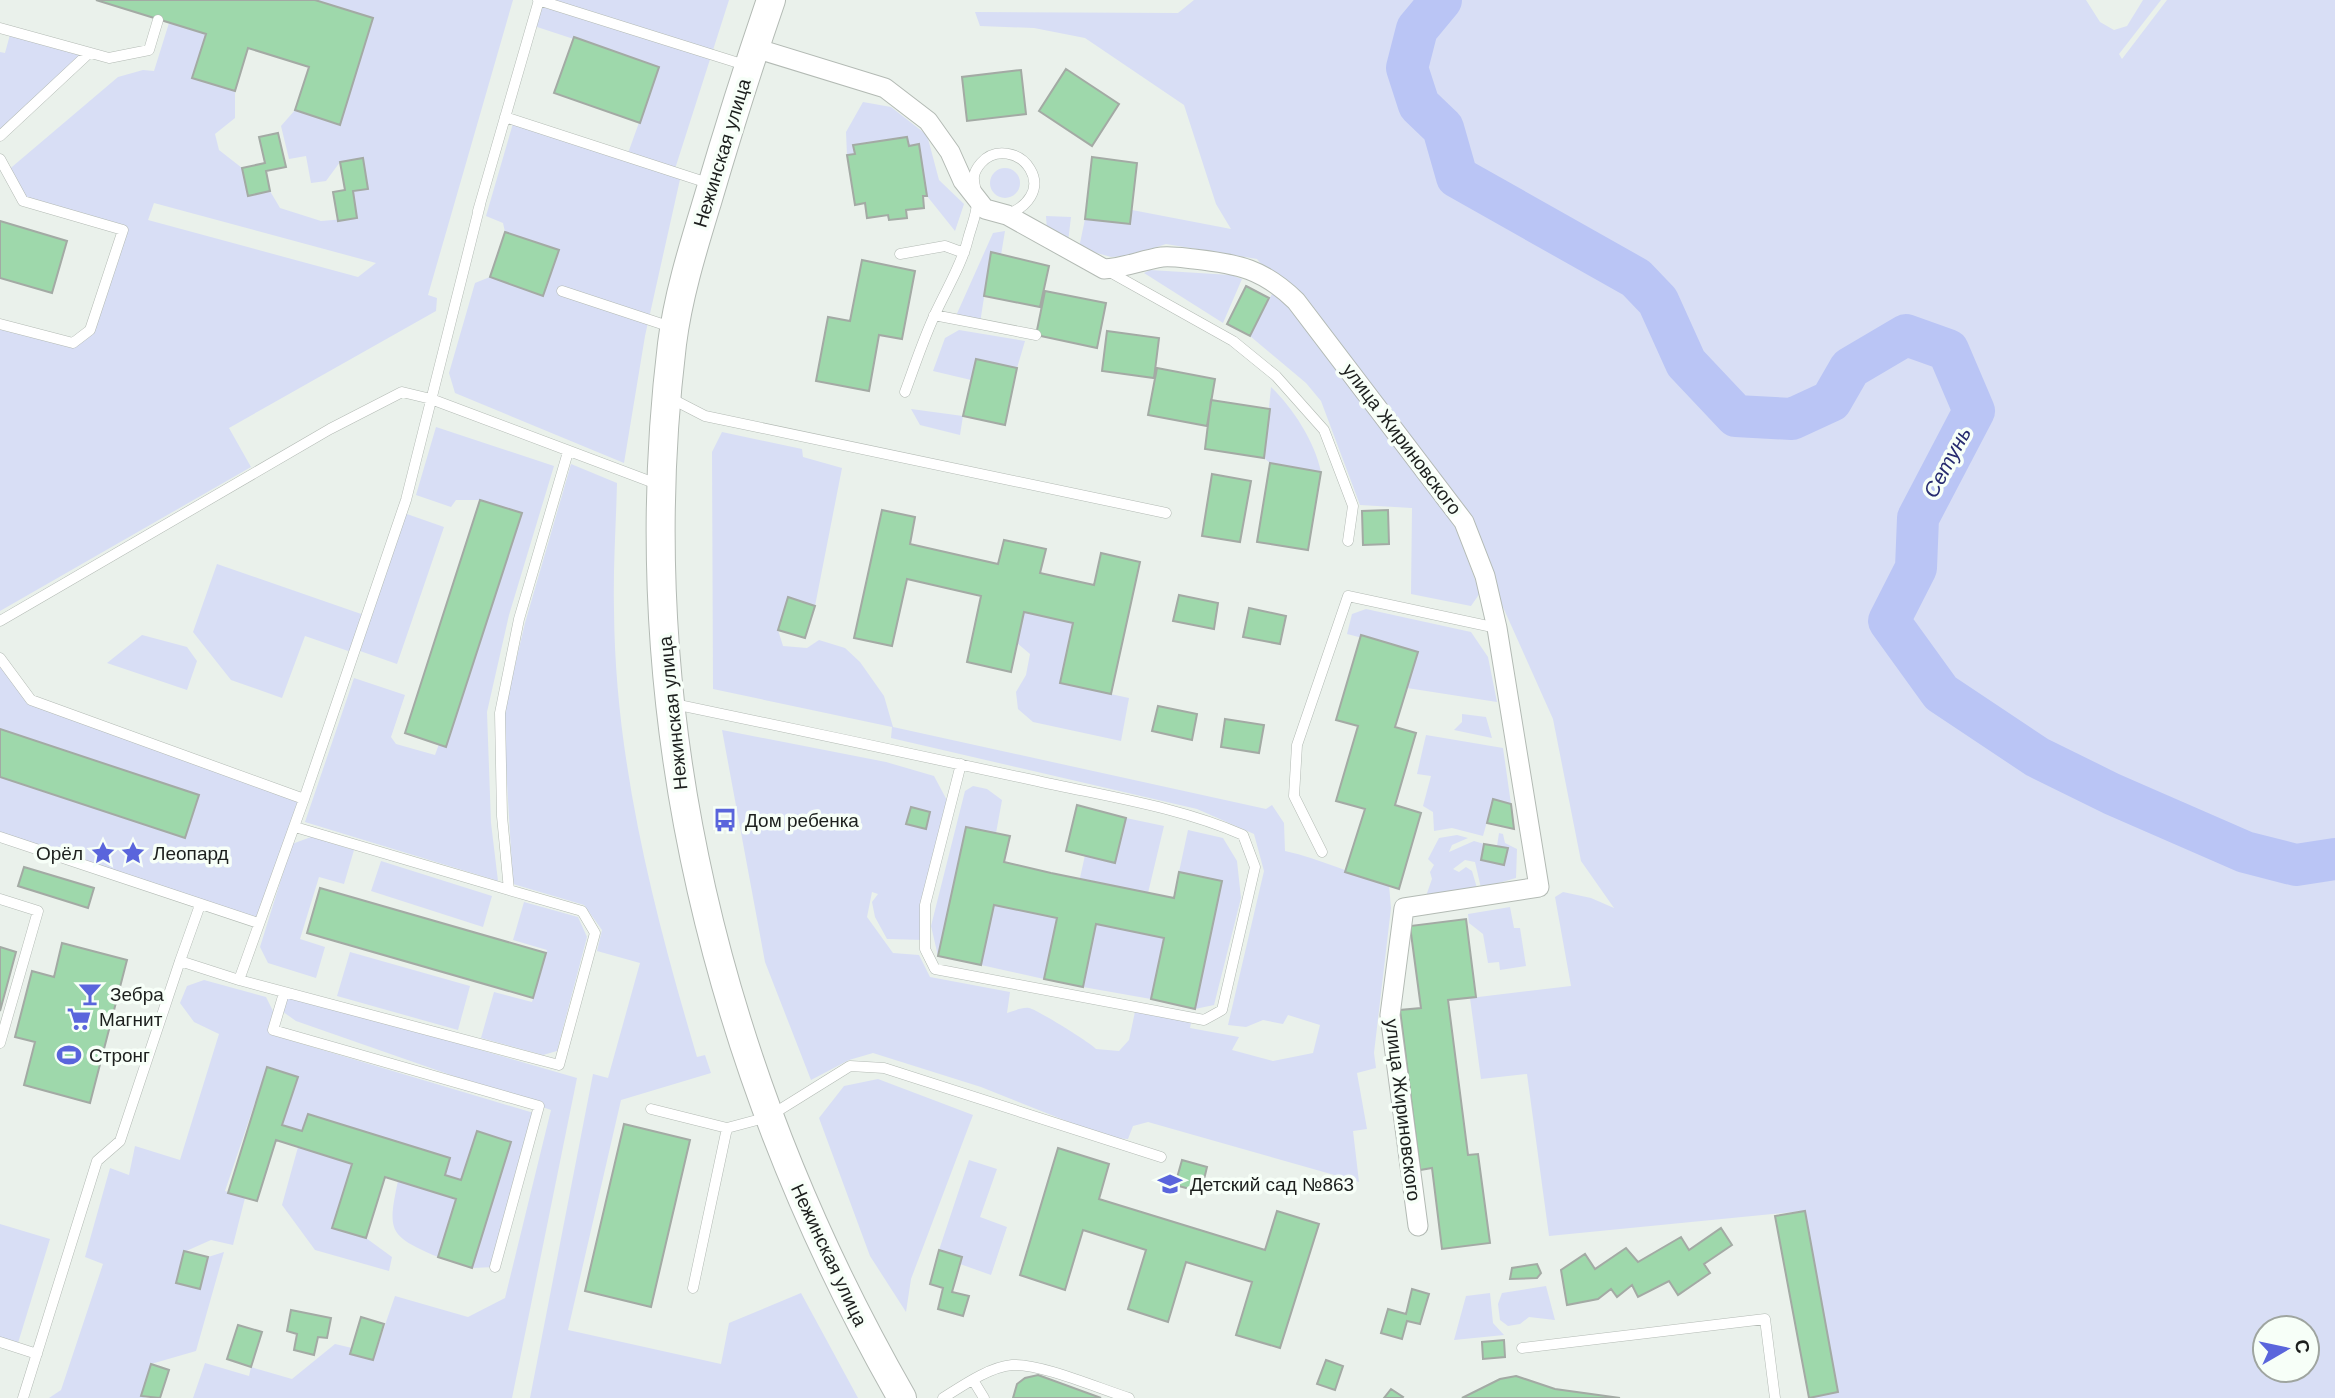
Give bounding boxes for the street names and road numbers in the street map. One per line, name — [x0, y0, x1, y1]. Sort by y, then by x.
street label: Нежинская улица — [689, 76, 755, 230]
street label: улица Жириновского — [1338, 359, 1466, 519]
street label: Нежинская улица — [654, 635, 692, 791]
street label: улица Жириновского — [1381, 1018, 1425, 1202]
street label: Нежинская улица — [787, 1181, 871, 1330]

